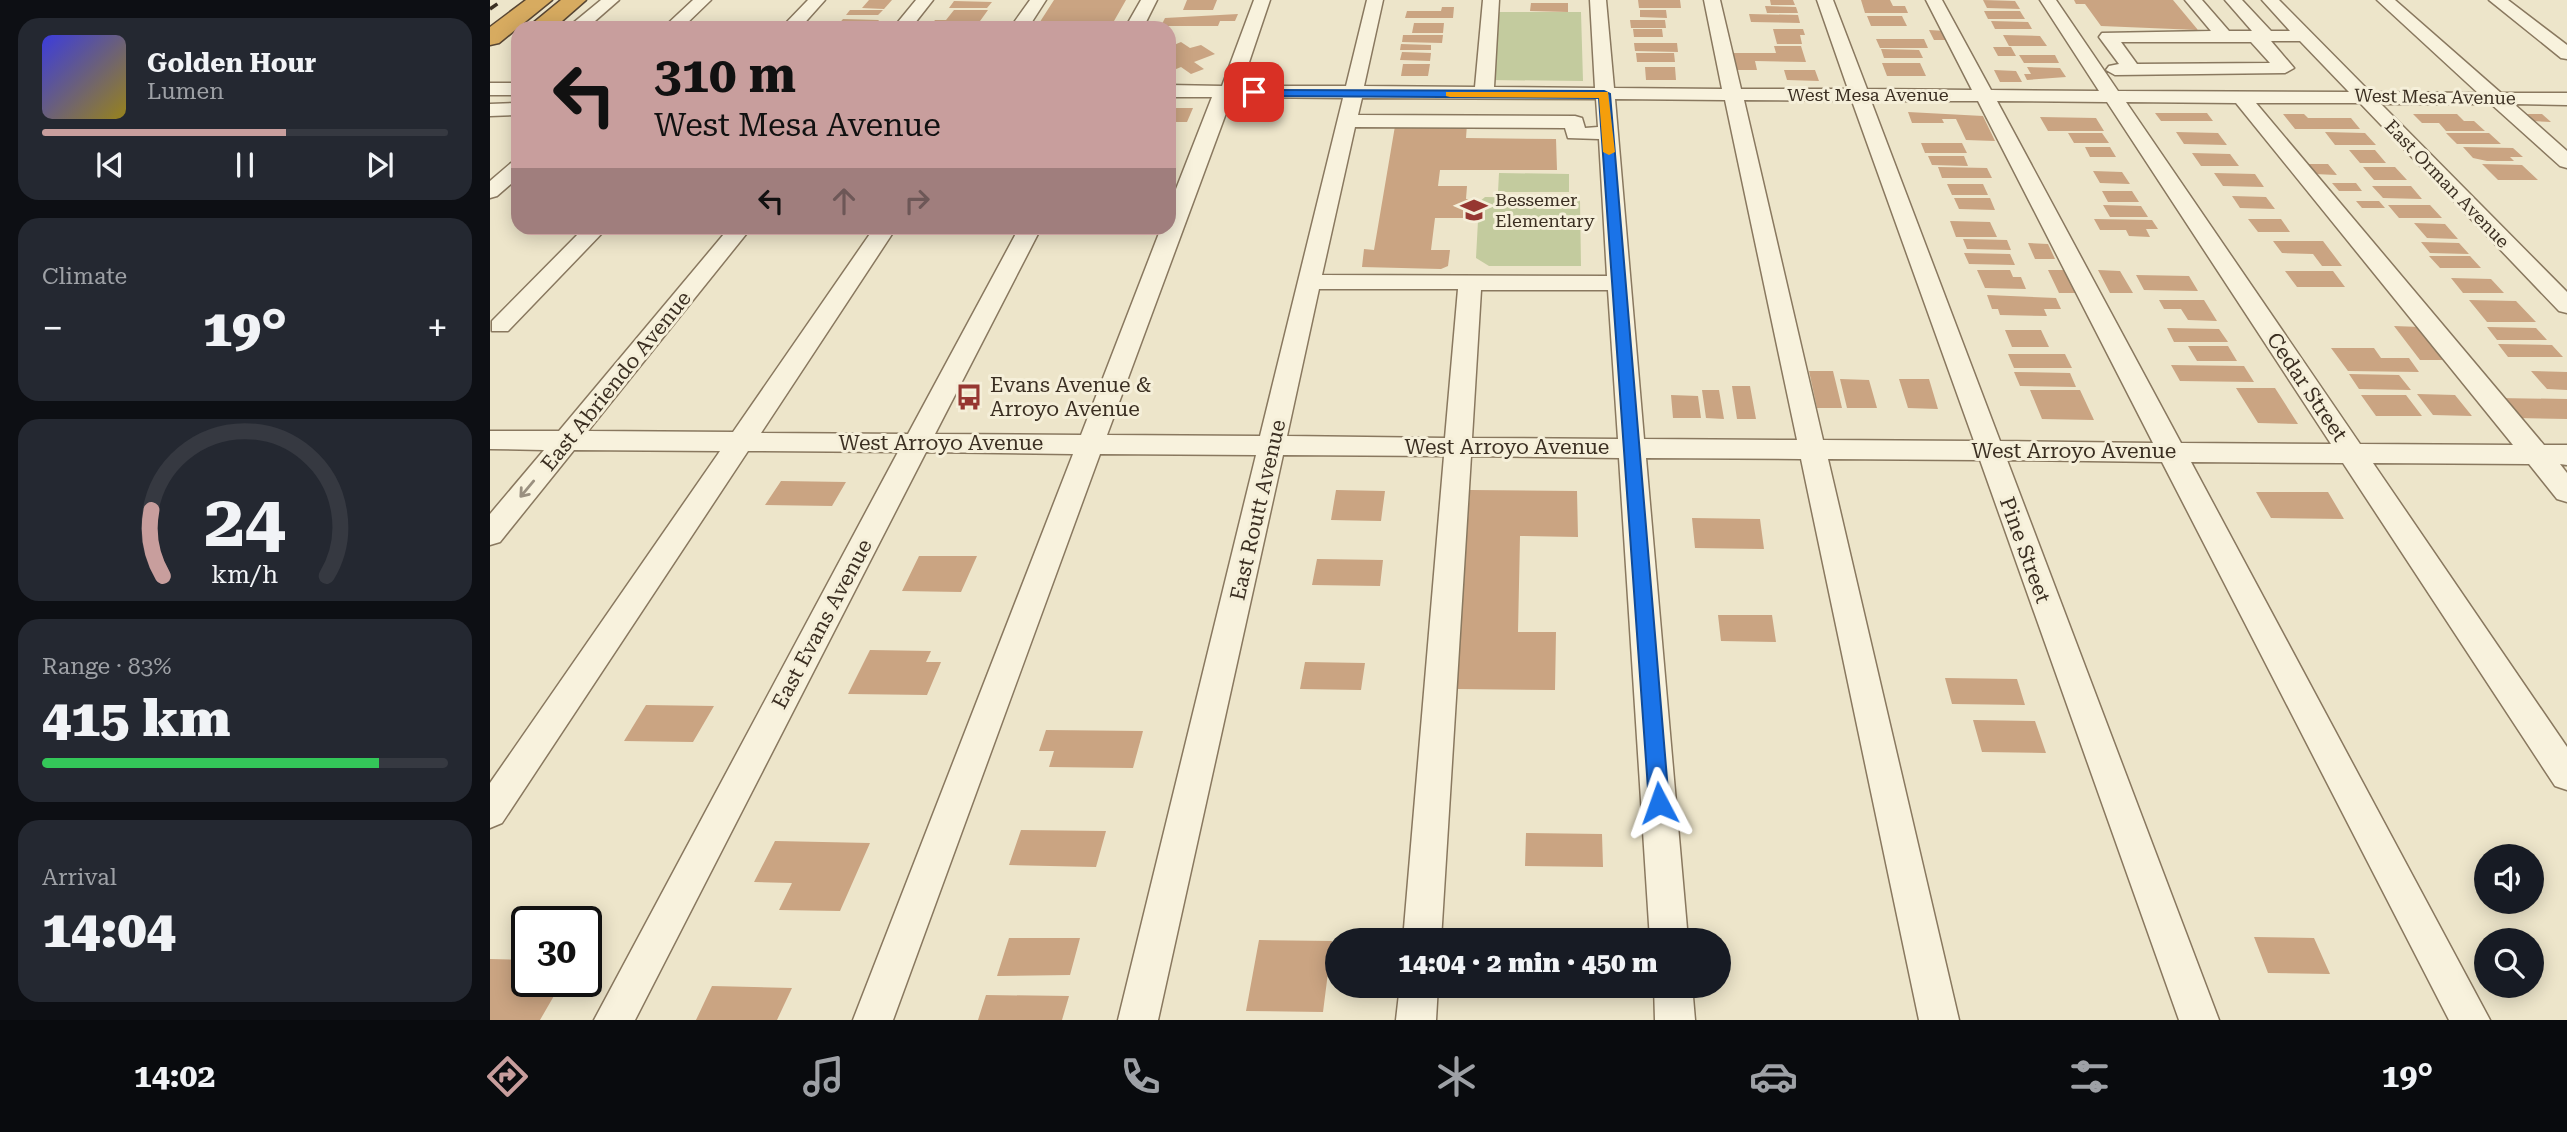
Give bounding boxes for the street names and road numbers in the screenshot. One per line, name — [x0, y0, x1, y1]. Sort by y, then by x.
street label: West Mesa Avenue — [1787, 84, 1949, 105]
street label: West Mesa Avenue — [2354, 85, 2516, 108]
street label: East Orman Avenue — [2381, 115, 2514, 252]
street label: East Abriendo Avenue — [536, 286, 696, 476]
street label: Cedar Street — [2262, 328, 2352, 446]
street label: East Routt Avenue — [1226, 417, 1290, 603]
street label: West Arroyo Avenue — [839, 431, 1043, 455]
street label: West Arroyo Avenue — [1405, 435, 1609, 459]
street label: West Arroyo Avenue — [1972, 439, 2176, 463]
street label: Pine Street — [1995, 494, 2055, 606]
street label: East Evans Avenue — [767, 535, 877, 713]

